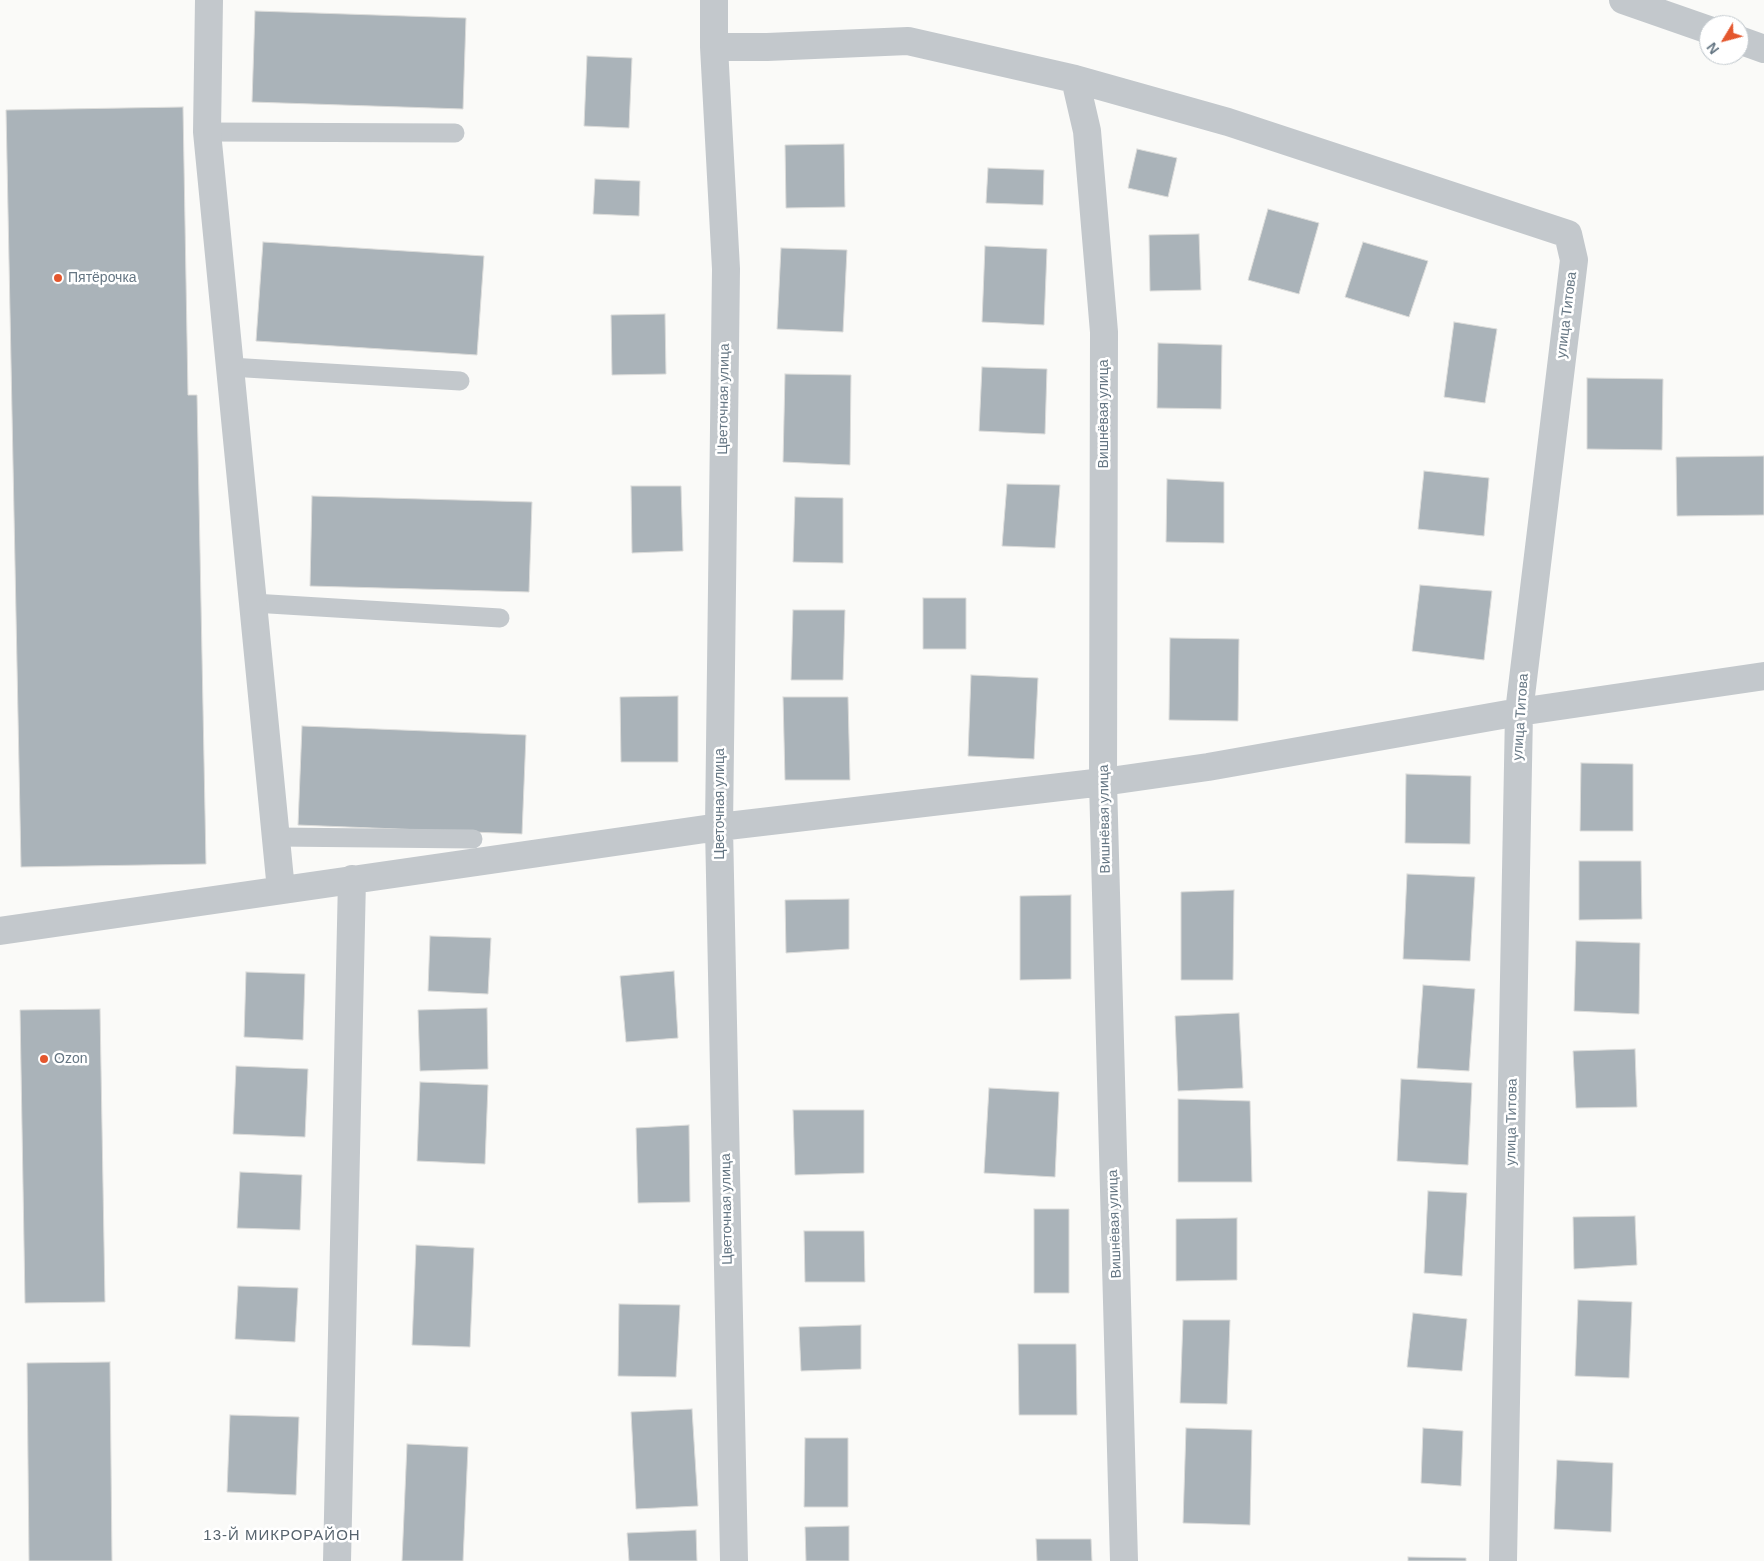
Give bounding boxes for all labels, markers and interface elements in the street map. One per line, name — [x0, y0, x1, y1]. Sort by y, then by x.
north arrow — [1699, 15, 1749, 65]
text: N — [1703, 40, 1722, 57]
place label: Пятёрочка — [68, 270, 137, 286]
street label: улица Титова — [1553, 271, 1581, 359]
marker: Пятёрочка — [52, 272, 64, 284]
street label: Цветочная улица — [715, 343, 733, 455]
street label: Вишнёвая улица — [1096, 360, 1112, 468]
street label: улица Титова — [1510, 673, 1532, 761]
street label: Цветочная улица — [712, 748, 728, 860]
street label: Вишнёвая улица — [1096, 764, 1114, 874]
place label: Ozon — [54, 1051, 87, 1067]
marker: Ozon — [38, 1053, 50, 1065]
street label: улица Титова — [1503, 1078, 1521, 1166]
street label: Цветочная улица — [718, 1153, 736, 1265]
street label: Вишнёвая улица — [1105, 1169, 1125, 1279]
district label: 13-Й МИКРОРАЙОН — [201, 1527, 363, 1545]

